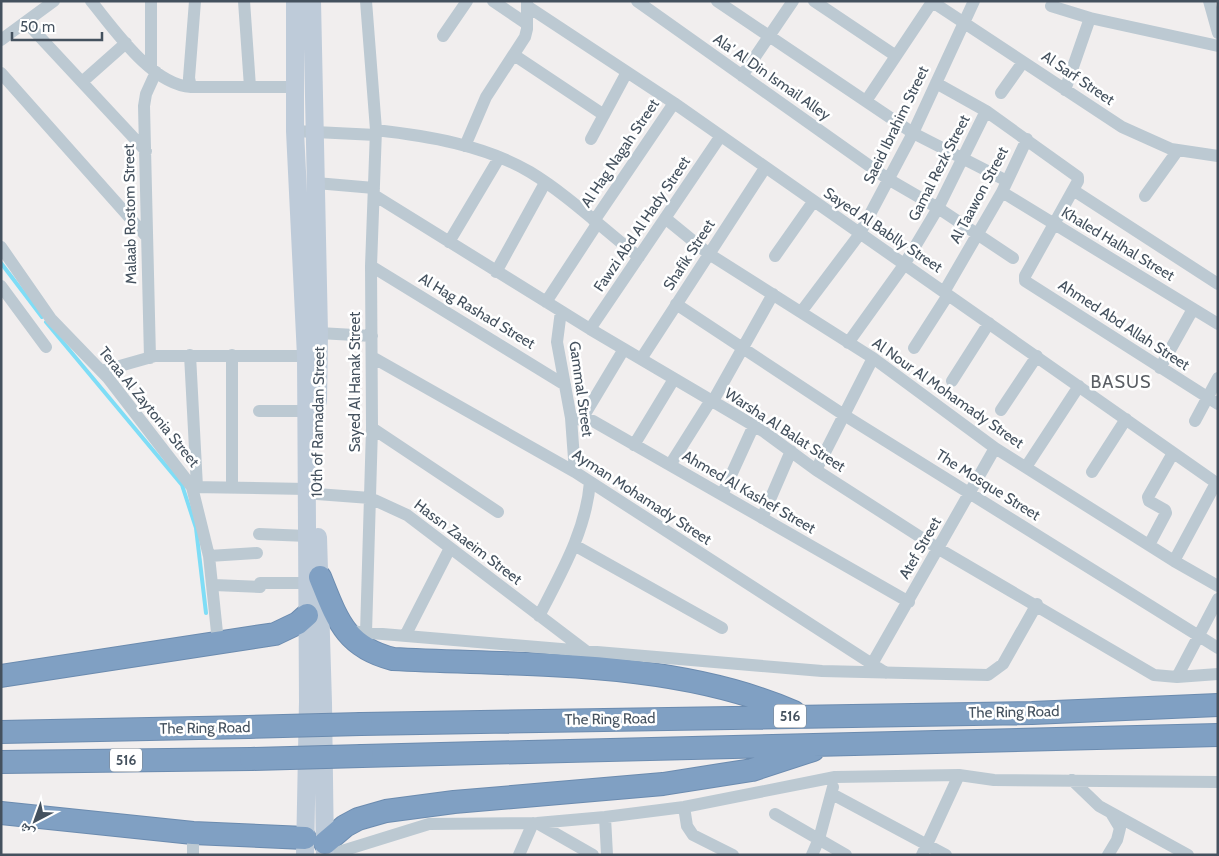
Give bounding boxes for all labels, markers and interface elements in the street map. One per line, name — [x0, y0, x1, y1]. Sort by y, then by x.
scale bar — [12, 10, 102, 42]
text: 50 m — [20, 18, 55, 36]
street label: Ala' Al Din Ismail Alley — [710, 30, 834, 124]
street label: Al Sarf Street — [1038, 47, 1118, 109]
street label: Saeid Ibrahim Street — [860, 63, 932, 187]
street label: Al Hag Nagah Street — [577, 95, 663, 211]
street label: Gamal Rezk Street — [904, 112, 974, 224]
street label: Malaab Rostom Street — [120, 144, 140, 284]
street label: Al Taawon Street — [946, 144, 1012, 246]
street label: Fawzi Abd Al Hady Street — [590, 153, 694, 295]
street label: Sayed Al Bablly Street — [820, 184, 946, 276]
street label: Khaled Halhal Street — [1058, 203, 1178, 285]
street label: Shafik Street — [659, 216, 719, 294]
street label: Al Hag Rashad Street — [416, 269, 538, 353]
street label: Ahmed Abd Allah Street — [1055, 276, 1193, 374]
street label: Sayed Al Hanak Street — [346, 312, 364, 452]
street label: Al Nour Al Mohamady Street — [869, 334, 1027, 452]
street label: Gammal Street — [565, 340, 597, 438]
street label: Teraa Al Zaytonia Street — [95, 343, 203, 471]
street label: 10th of Ramadan Street — [308, 346, 328, 498]
district label: BASUS — [1091, 371, 1151, 393]
street label: Warsha Al Balat Street — [721, 384, 849, 476]
street label: Ayman Mohamady Street — [569, 445, 715, 549]
street label: The Mosque Street — [933, 446, 1043, 524]
street label: Ahmed Al Kashef Street — [679, 447, 819, 537]
street label: Hassn Zaaeim Street — [411, 496, 525, 588]
street label: Atef Street — [895, 514, 945, 582]
street label: The Ring Road — [968, 702, 1060, 722]
road number: 516 — [774, 704, 806, 728]
street label: The Ring Road — [564, 709, 656, 729]
street label: The Ring Road — [159, 718, 251, 738]
road number: 516 — [110, 748, 142, 772]
north arrow — [10, 796, 60, 846]
text: ش — [15, 819, 38, 842]

